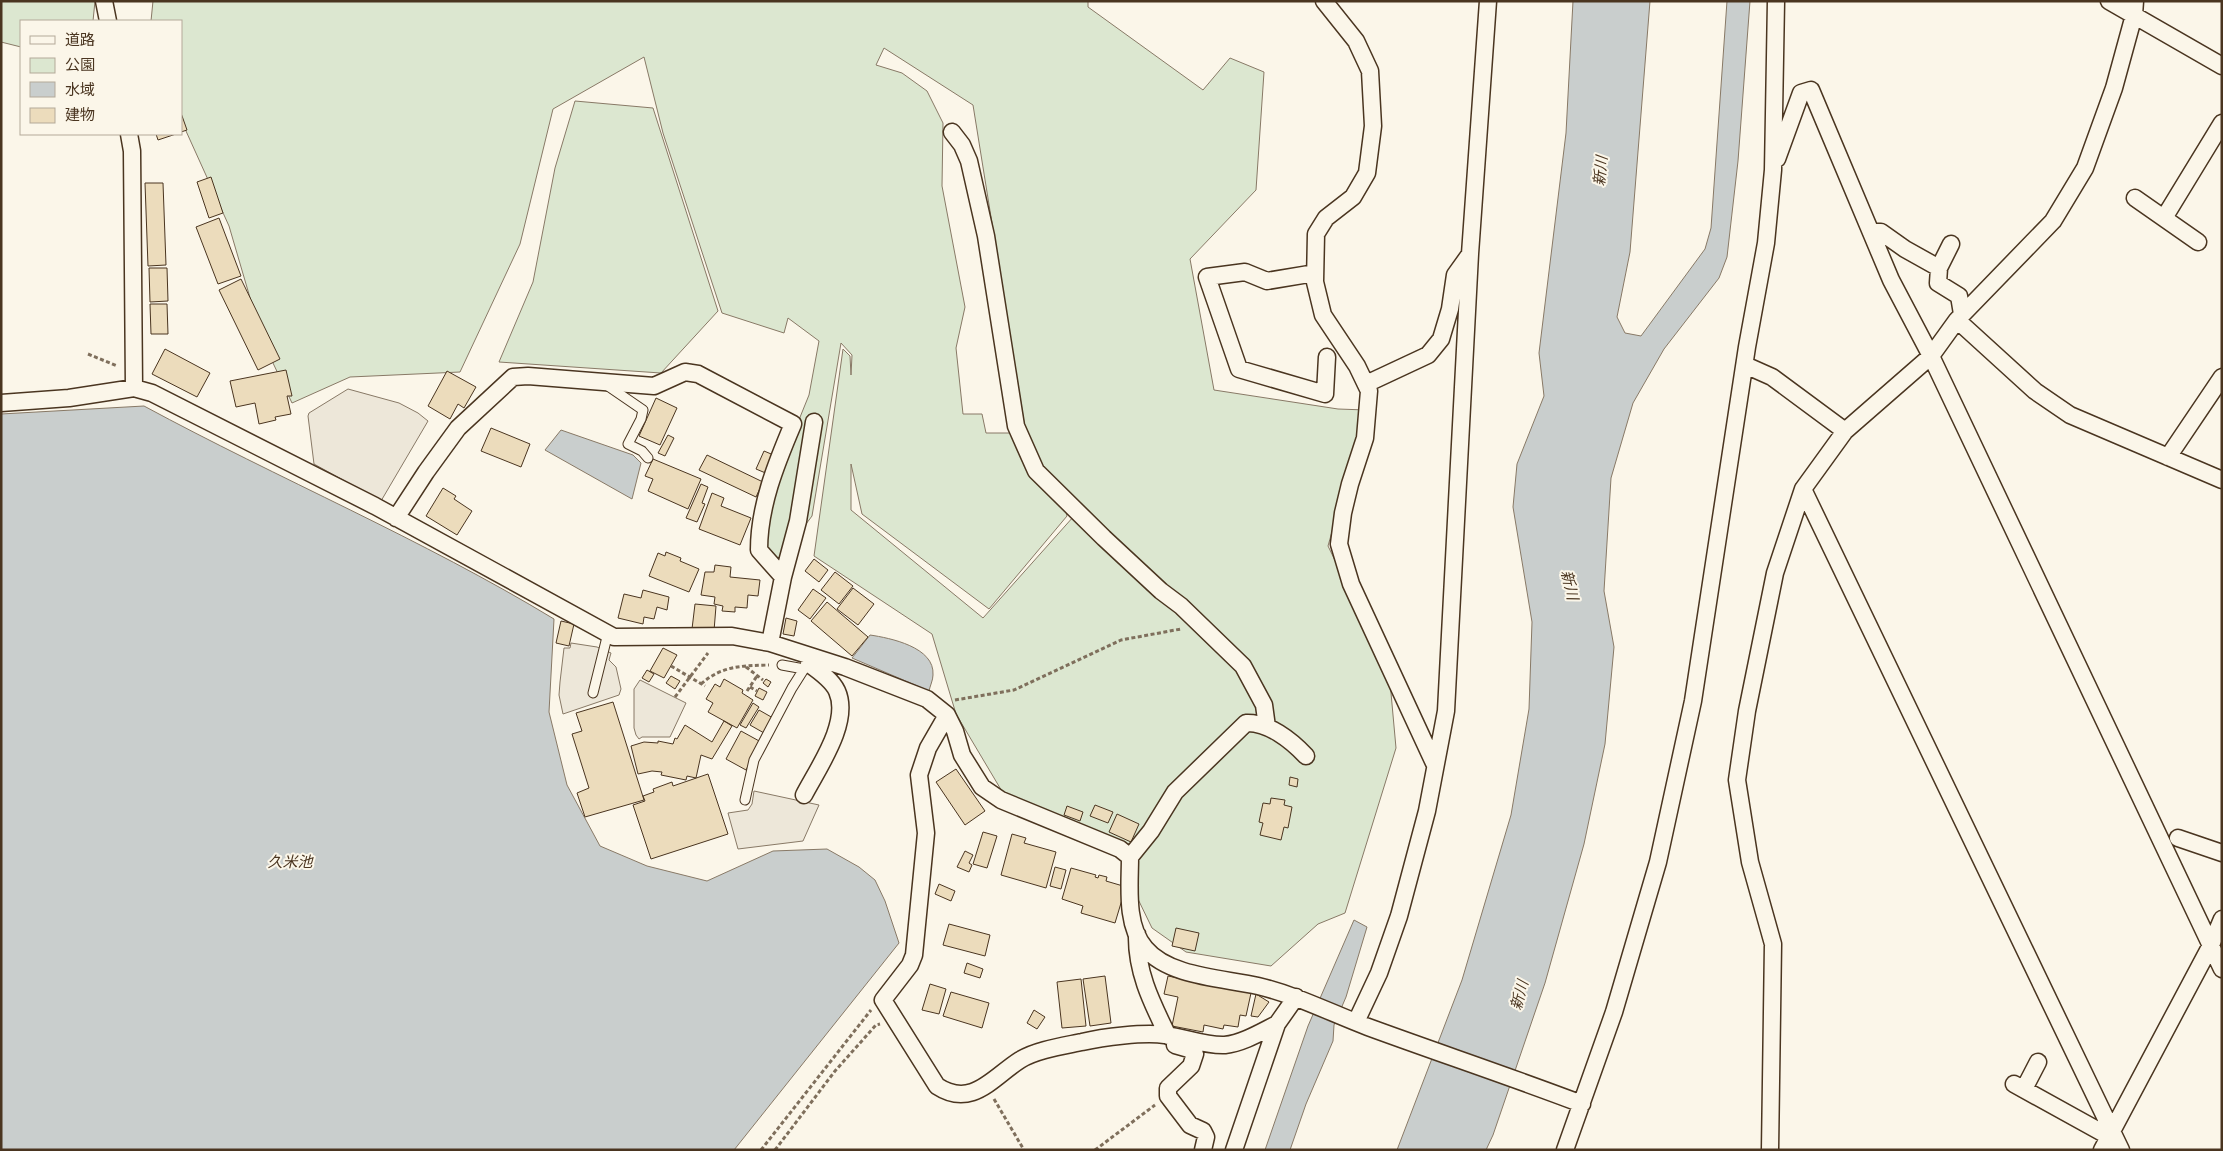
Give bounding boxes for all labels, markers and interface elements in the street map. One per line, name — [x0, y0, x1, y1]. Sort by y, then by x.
legend — [20, 20, 182, 135]
text: 道路 — [65, 31, 95, 48]
text: 公園 — [65, 56, 95, 73]
text: 水域 — [65, 81, 95, 98]
text: 建物 — [65, 106, 95, 123]
water label: 新川 — [1590, 153, 1610, 187]
water label: 新川 — [1558, 568, 1582, 603]
water label: 久米池 — [267, 853, 314, 870]
water label: 新川 — [1507, 976, 1532, 1012]

